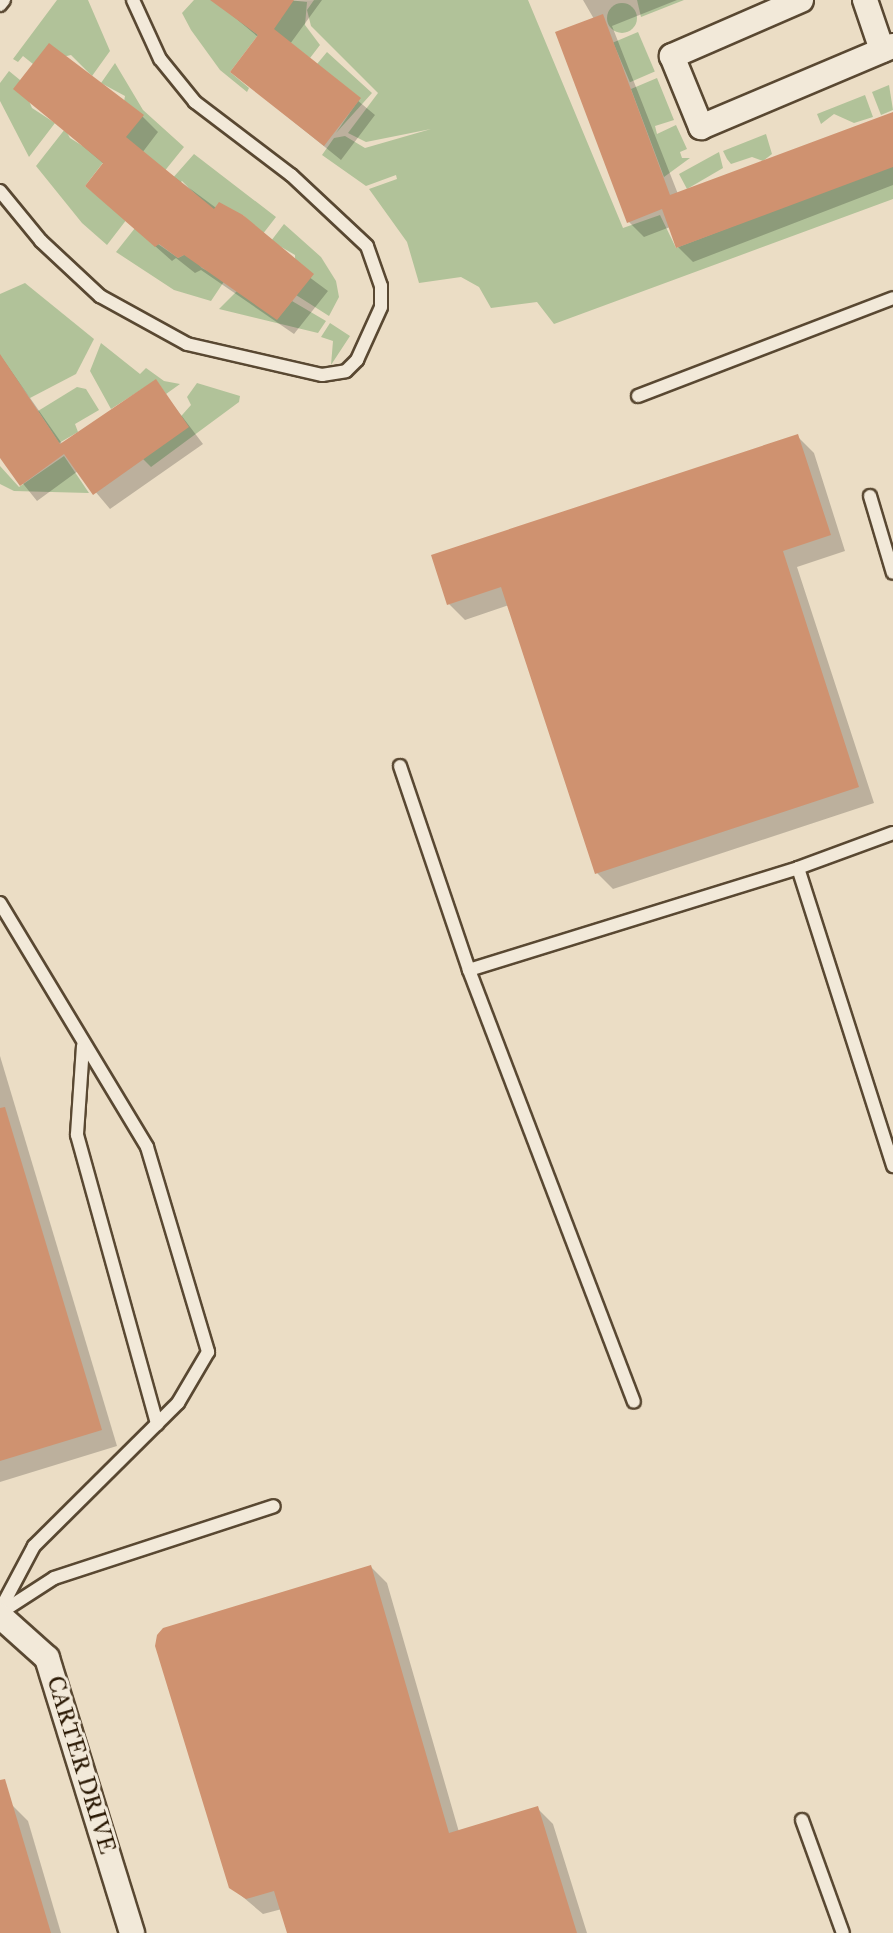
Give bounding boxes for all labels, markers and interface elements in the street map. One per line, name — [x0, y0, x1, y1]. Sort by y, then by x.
street label: CARTER DRIVE — [40, 1673, 122, 1857]

